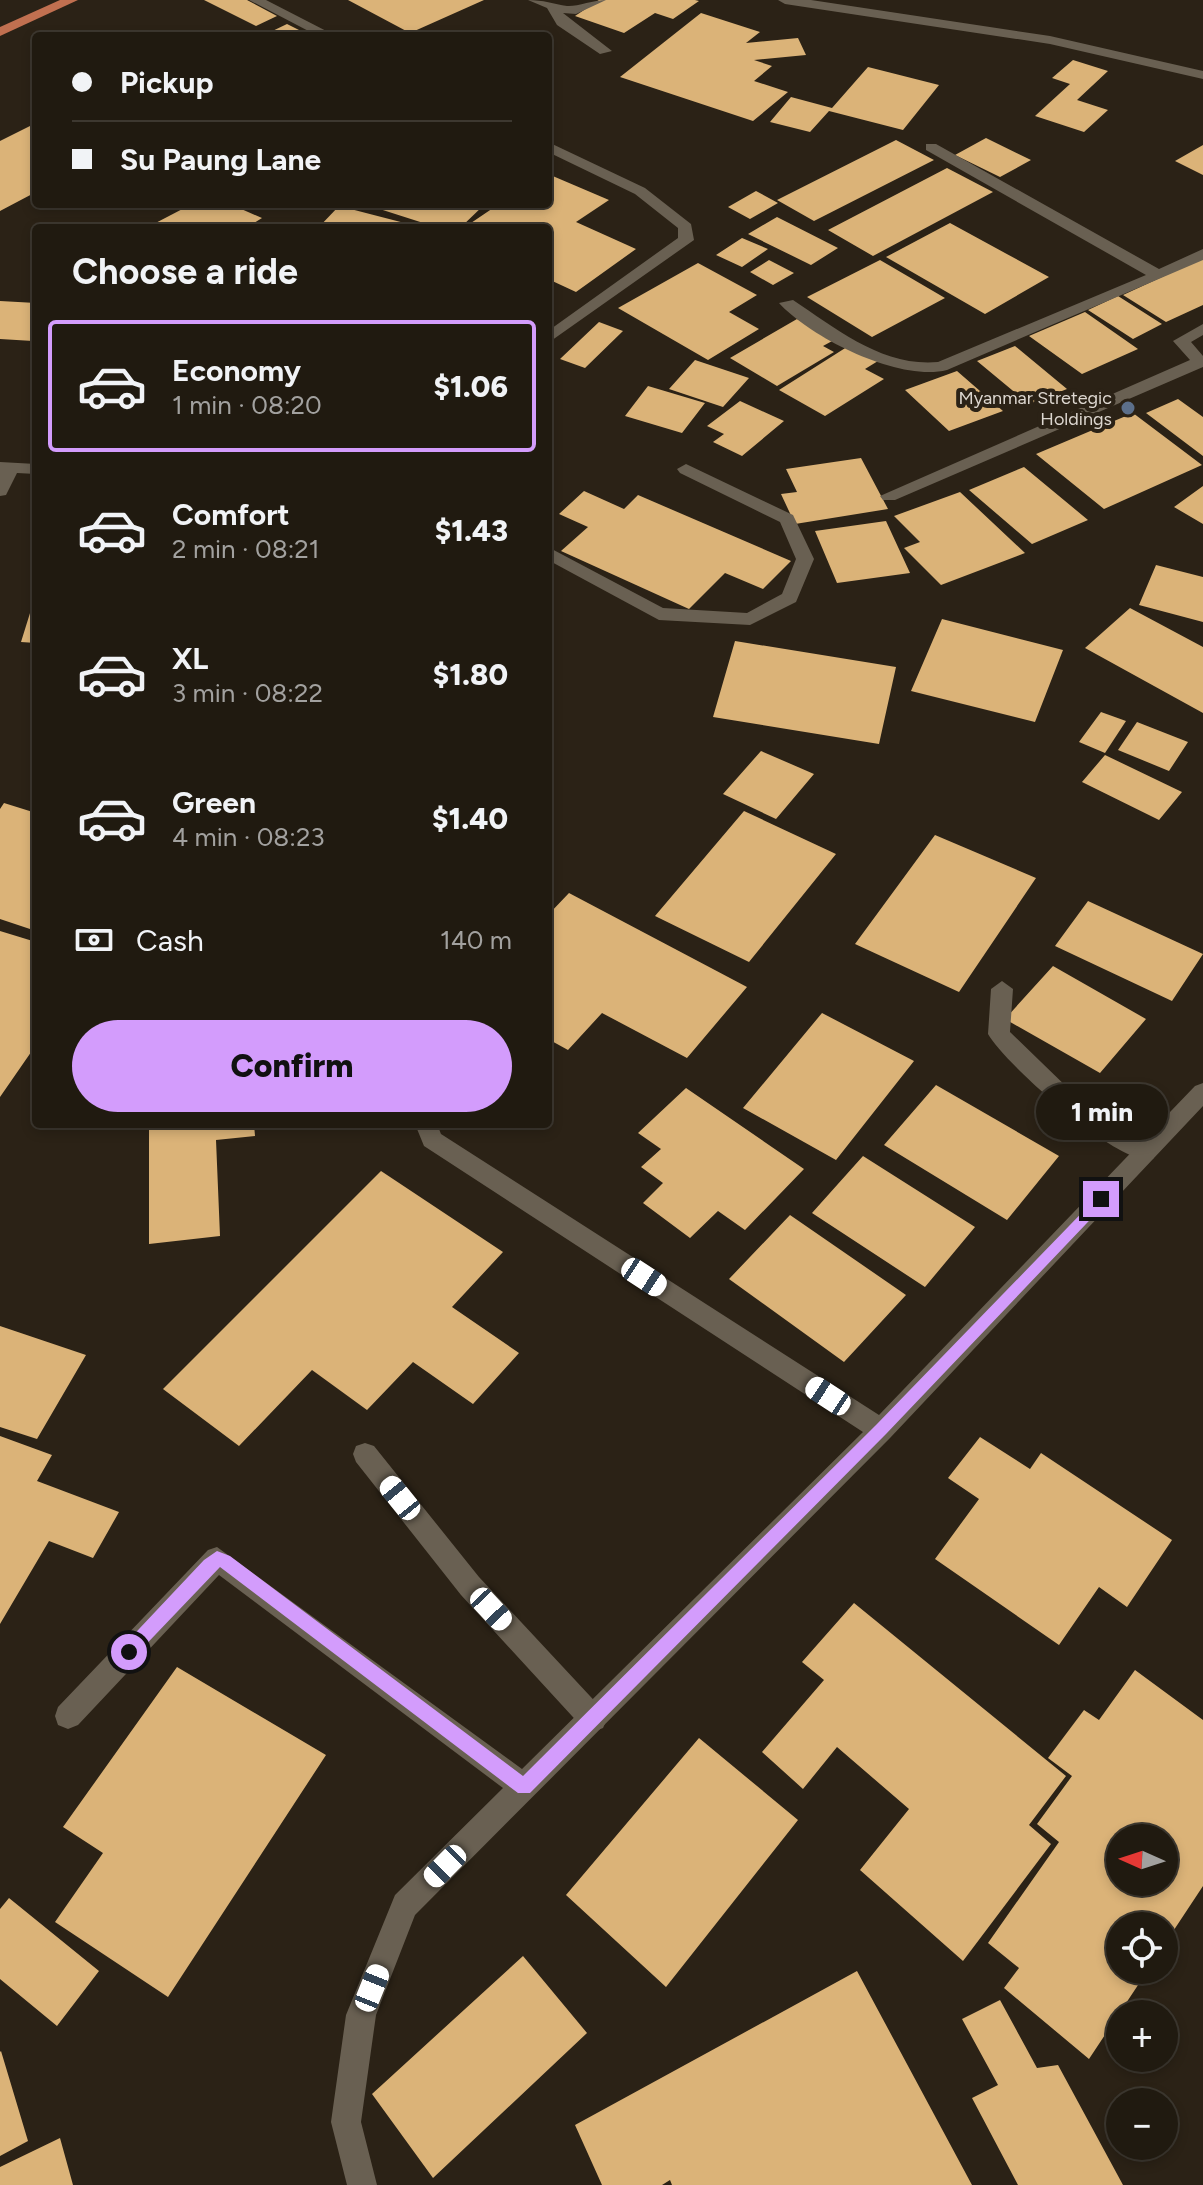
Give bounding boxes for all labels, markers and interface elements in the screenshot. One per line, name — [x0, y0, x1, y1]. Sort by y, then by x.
text: Pickup — [120, 64, 214, 101]
text: Su Paung Lane — [120, 141, 321, 178]
text: Choose a ride — [72, 250, 298, 293]
icon: car — [76, 350, 148, 422]
text: Economy — [172, 352, 301, 389]
text: $1.06 — [434, 368, 508, 405]
place label: Myanmar Stretegic Holdings — [958, 387, 1112, 430]
text: 1 min · 08:20 — [172, 389, 322, 421]
marker: Myanmar Stretegic Holdings — [1119, 399, 1137, 417]
icon: car — [76, 494, 148, 566]
text: Comfort — [172, 496, 290, 533]
text: $1.43 — [435, 512, 508, 549]
text: 2 min · 08:21 — [172, 533, 320, 565]
icon: car — [76, 638, 148, 710]
text: XL — [172, 640, 208, 677]
text: $1.80 — [433, 656, 508, 693]
text: 3 min · 08:22 — [172, 677, 323, 709]
icon: car — [76, 782, 148, 854]
text: Green — [172, 784, 256, 821]
text: $1.40 — [432, 800, 508, 837]
text: 4 min · 08:23 — [172, 821, 325, 853]
icon: cash — [72, 918, 116, 962]
text: Cash — [136, 922, 204, 959]
text: 140 m — [440, 924, 512, 956]
button: Confirm — [72, 1020, 512, 1112]
callout: 1 min — [1035, 1083, 1167, 1139]
text: 1 min — [1071, 1096, 1133, 1128]
route end — [1083, 1181, 1119, 1217]
car — [617, 1254, 671, 1300]
car — [801, 1373, 855, 1419]
car — [376, 1472, 424, 1524]
car — [466, 1583, 516, 1635]
route start — [111, 1634, 147, 1670]
north arrow — [1106, 1824, 1178, 1896]
map controls — [1106, 1824, 1178, 2160]
car — [420, 1841, 470, 1891]
button: locate — [1106, 1912, 1178, 1984]
car — [352, 1961, 392, 2015]
button: + — [1106, 2000, 1178, 2072]
button: − — [1106, 2088, 1178, 2160]

